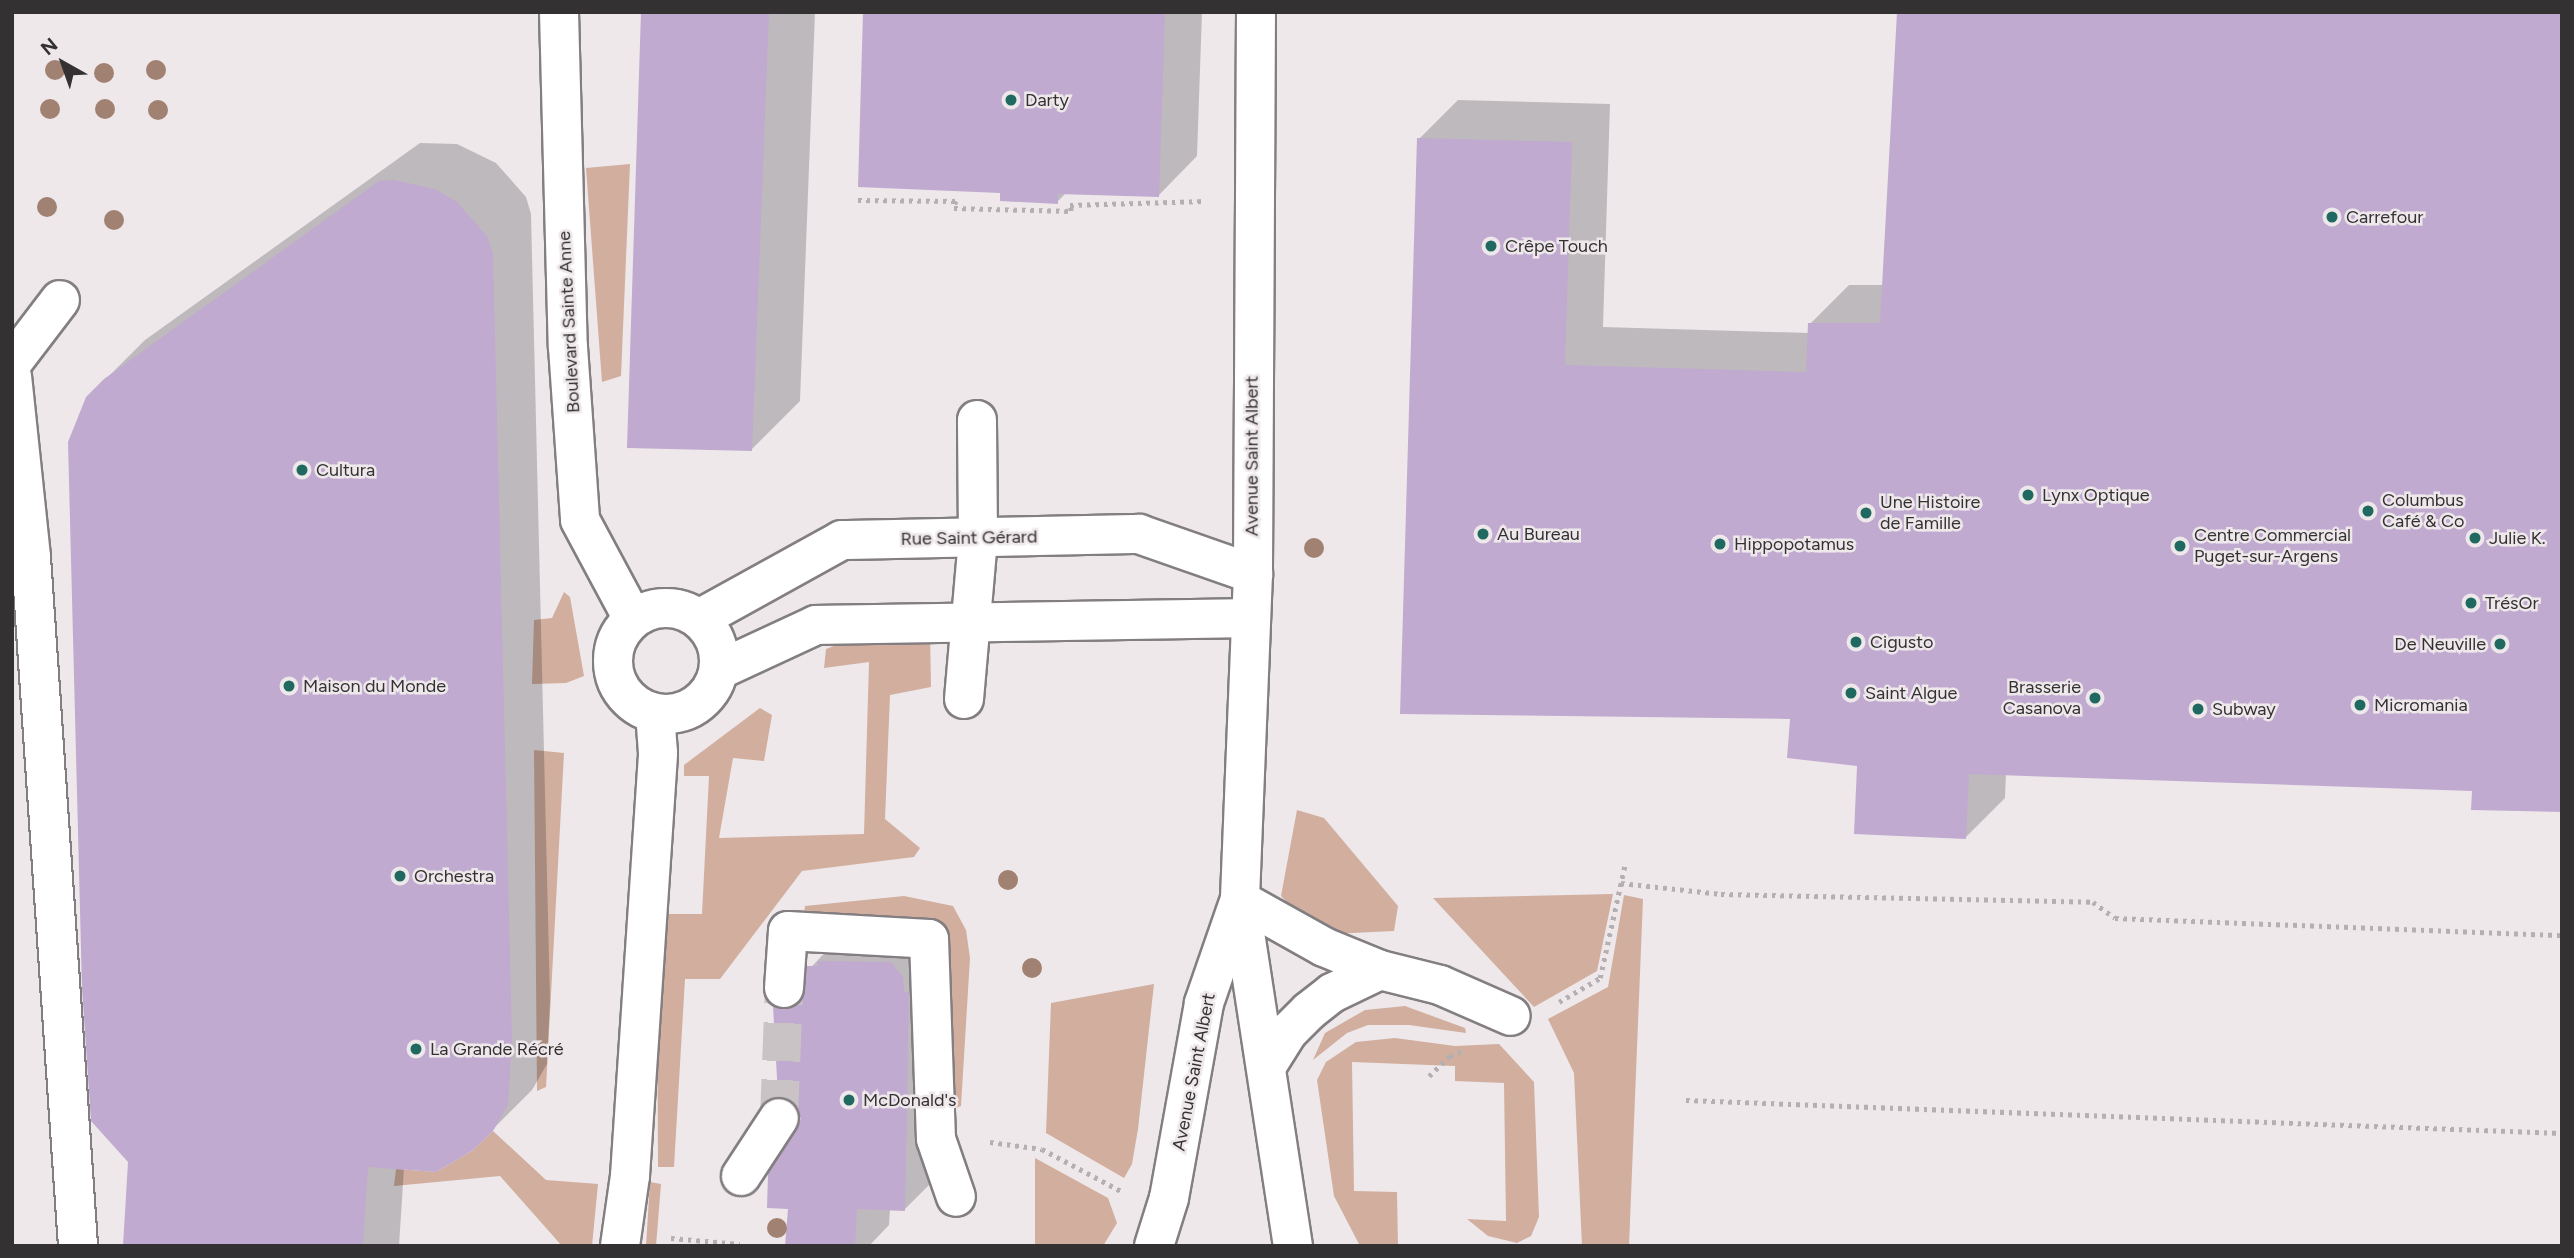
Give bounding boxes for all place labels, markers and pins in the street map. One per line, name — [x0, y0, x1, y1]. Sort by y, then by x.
place label: Darty — [1025, 89, 1069, 111]
marker: Darty — [1003, 92, 1019, 108]
place label: Carrefour — [2346, 206, 2423, 228]
marker: Carrefour — [2324, 209, 2340, 225]
place label: Crêpe Touch — [1505, 235, 1608, 257]
marker: Crêpe Touch — [1483, 238, 1499, 254]
place label: Cultura — [316, 459, 375, 481]
marker: Cultura — [294, 462, 310, 478]
place label: Lynx Optique — [2042, 484, 2150, 506]
marker: Lynx Optique — [2020, 487, 2036, 503]
place label: Columbus Café & Co — [2382, 490, 2464, 532]
place label: Une Histoire de Famille — [1880, 492, 1980, 534]
marker: Columbus Café & Co — [2360, 503, 2376, 519]
marker: Une Histoire de Famille — [1858, 505, 1874, 521]
place label: Au Bureau — [1497, 523, 1580, 545]
place label: Centre Commercial Puget-sur-Argens — [2194, 525, 2351, 568]
marker: Au Bureau — [1475, 526, 1491, 542]
place label: Julie K. — [2489, 527, 2545, 549]
marker: Julie K. — [2467, 530, 2483, 546]
place label: Hippopotamus — [1734, 533, 1854, 555]
marker: Hippopotamus — [1712, 536, 1728, 552]
marker: Centre Commercial Puget-sur-Argens — [2172, 538, 2188, 554]
place label: TrésOr — [2485, 592, 2538, 614]
marker: TrésOr — [2463, 595, 2479, 611]
place label: Cigusto — [1870, 631, 1933, 653]
place label: De Neuville — [2394, 633, 2486, 655]
marker: Cigusto — [1848, 634, 1864, 650]
marker: De Neuville — [2492, 636, 2508, 652]
place label: Maison du Monde — [303, 675, 446, 697]
place label: Brasserie Casanova — [2003, 677, 2081, 720]
marker: Maison du Monde — [281, 678, 297, 694]
place label: Saint Algue — [1865, 682, 1957, 704]
marker: Saint Algue — [1843, 685, 1859, 701]
marker: Brasserie Casanova — [2087, 690, 2103, 706]
place label: Micromania — [2374, 694, 2468, 716]
marker: Micromania — [2352, 697, 2368, 713]
place label: Subway — [2212, 698, 2276, 720]
marker: Subway — [2190, 701, 2206, 717]
place label: Orchestra — [414, 865, 494, 887]
marker: Orchestra — [392, 868, 408, 884]
place label: La Grande Récré — [430, 1038, 564, 1060]
marker: La Grande Récré — [408, 1041, 424, 1057]
place label: McDonald's — [863, 1089, 957, 1111]
marker: McDonald's — [841, 1092, 857, 1108]

